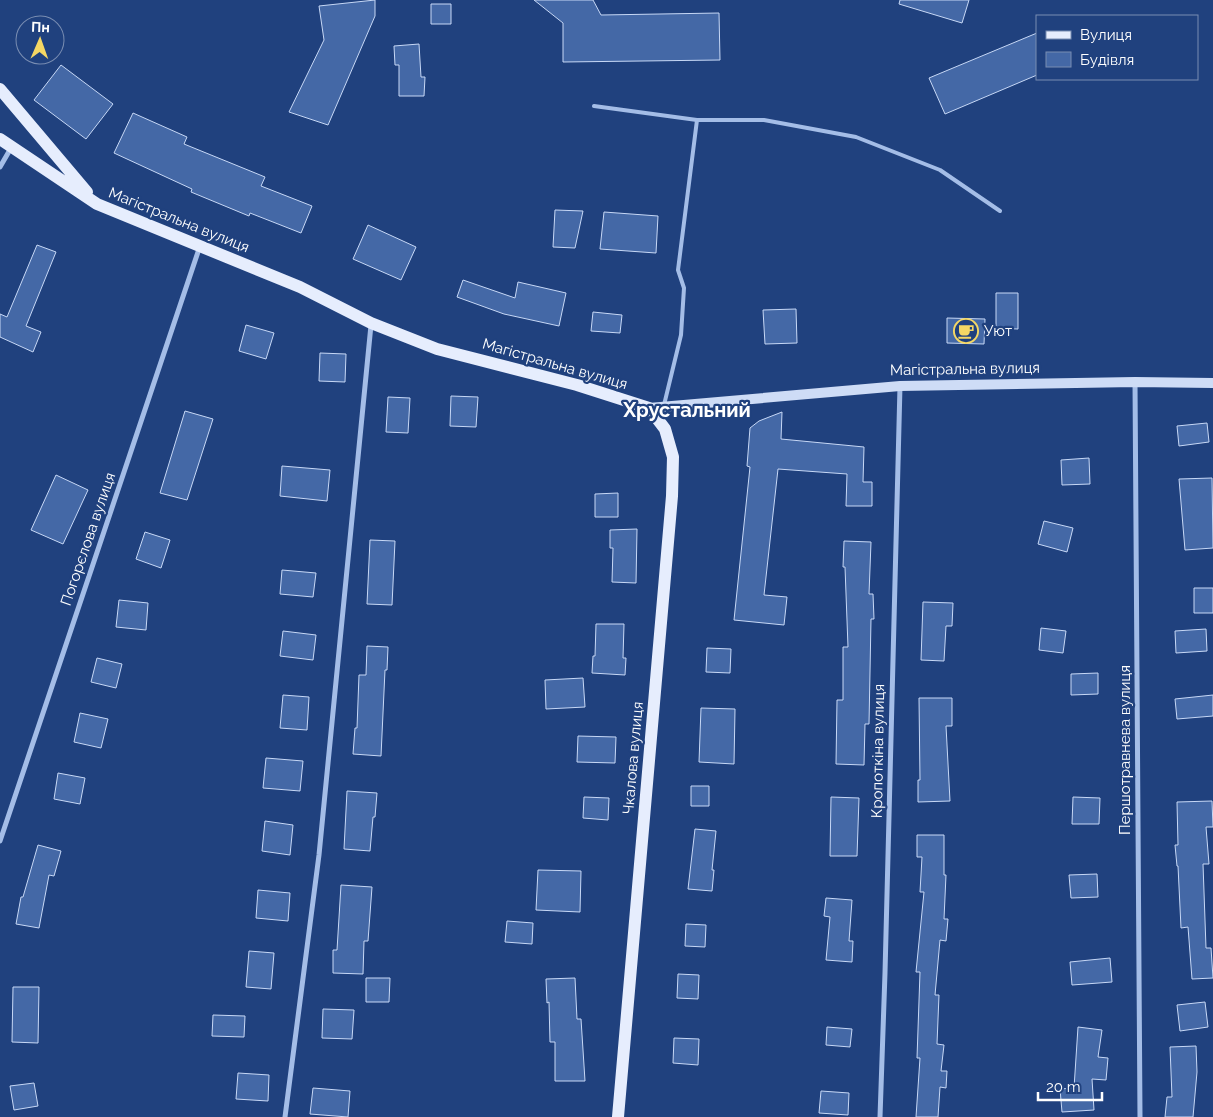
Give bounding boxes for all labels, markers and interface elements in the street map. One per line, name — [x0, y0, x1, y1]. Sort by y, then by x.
north arrow — [15, 15, 65, 65]
legend — [1036, 15, 1198, 80]
text: Пн — [31, 19, 50, 35]
text: Вулиця — [1080, 26, 1132, 44]
text: Будівля — [1080, 51, 1134, 69]
street label: Магістральна вулиця — [106, 184, 252, 256]
cafe icon: Уют — [953, 318, 979, 344]
place label: Уют — [984, 322, 1012, 340]
street label: Магістральна вулиця — [480, 335, 630, 393]
street label: Магістральна вулиця — [890, 359, 1040, 379]
district label: Хрустальний — [622, 398, 751, 422]
street label: Погорєлова вулиця — [57, 470, 119, 608]
street label: Першотравнева вулиця — [1116, 665, 1134, 835]
street label: Кропоткіна вулиця — [868, 684, 888, 818]
street label: Чкалова вулиця — [619, 701, 647, 815]
scale bar — [1038, 1070, 1102, 1102]
text: 20 m — [1046, 1078, 1081, 1096]

